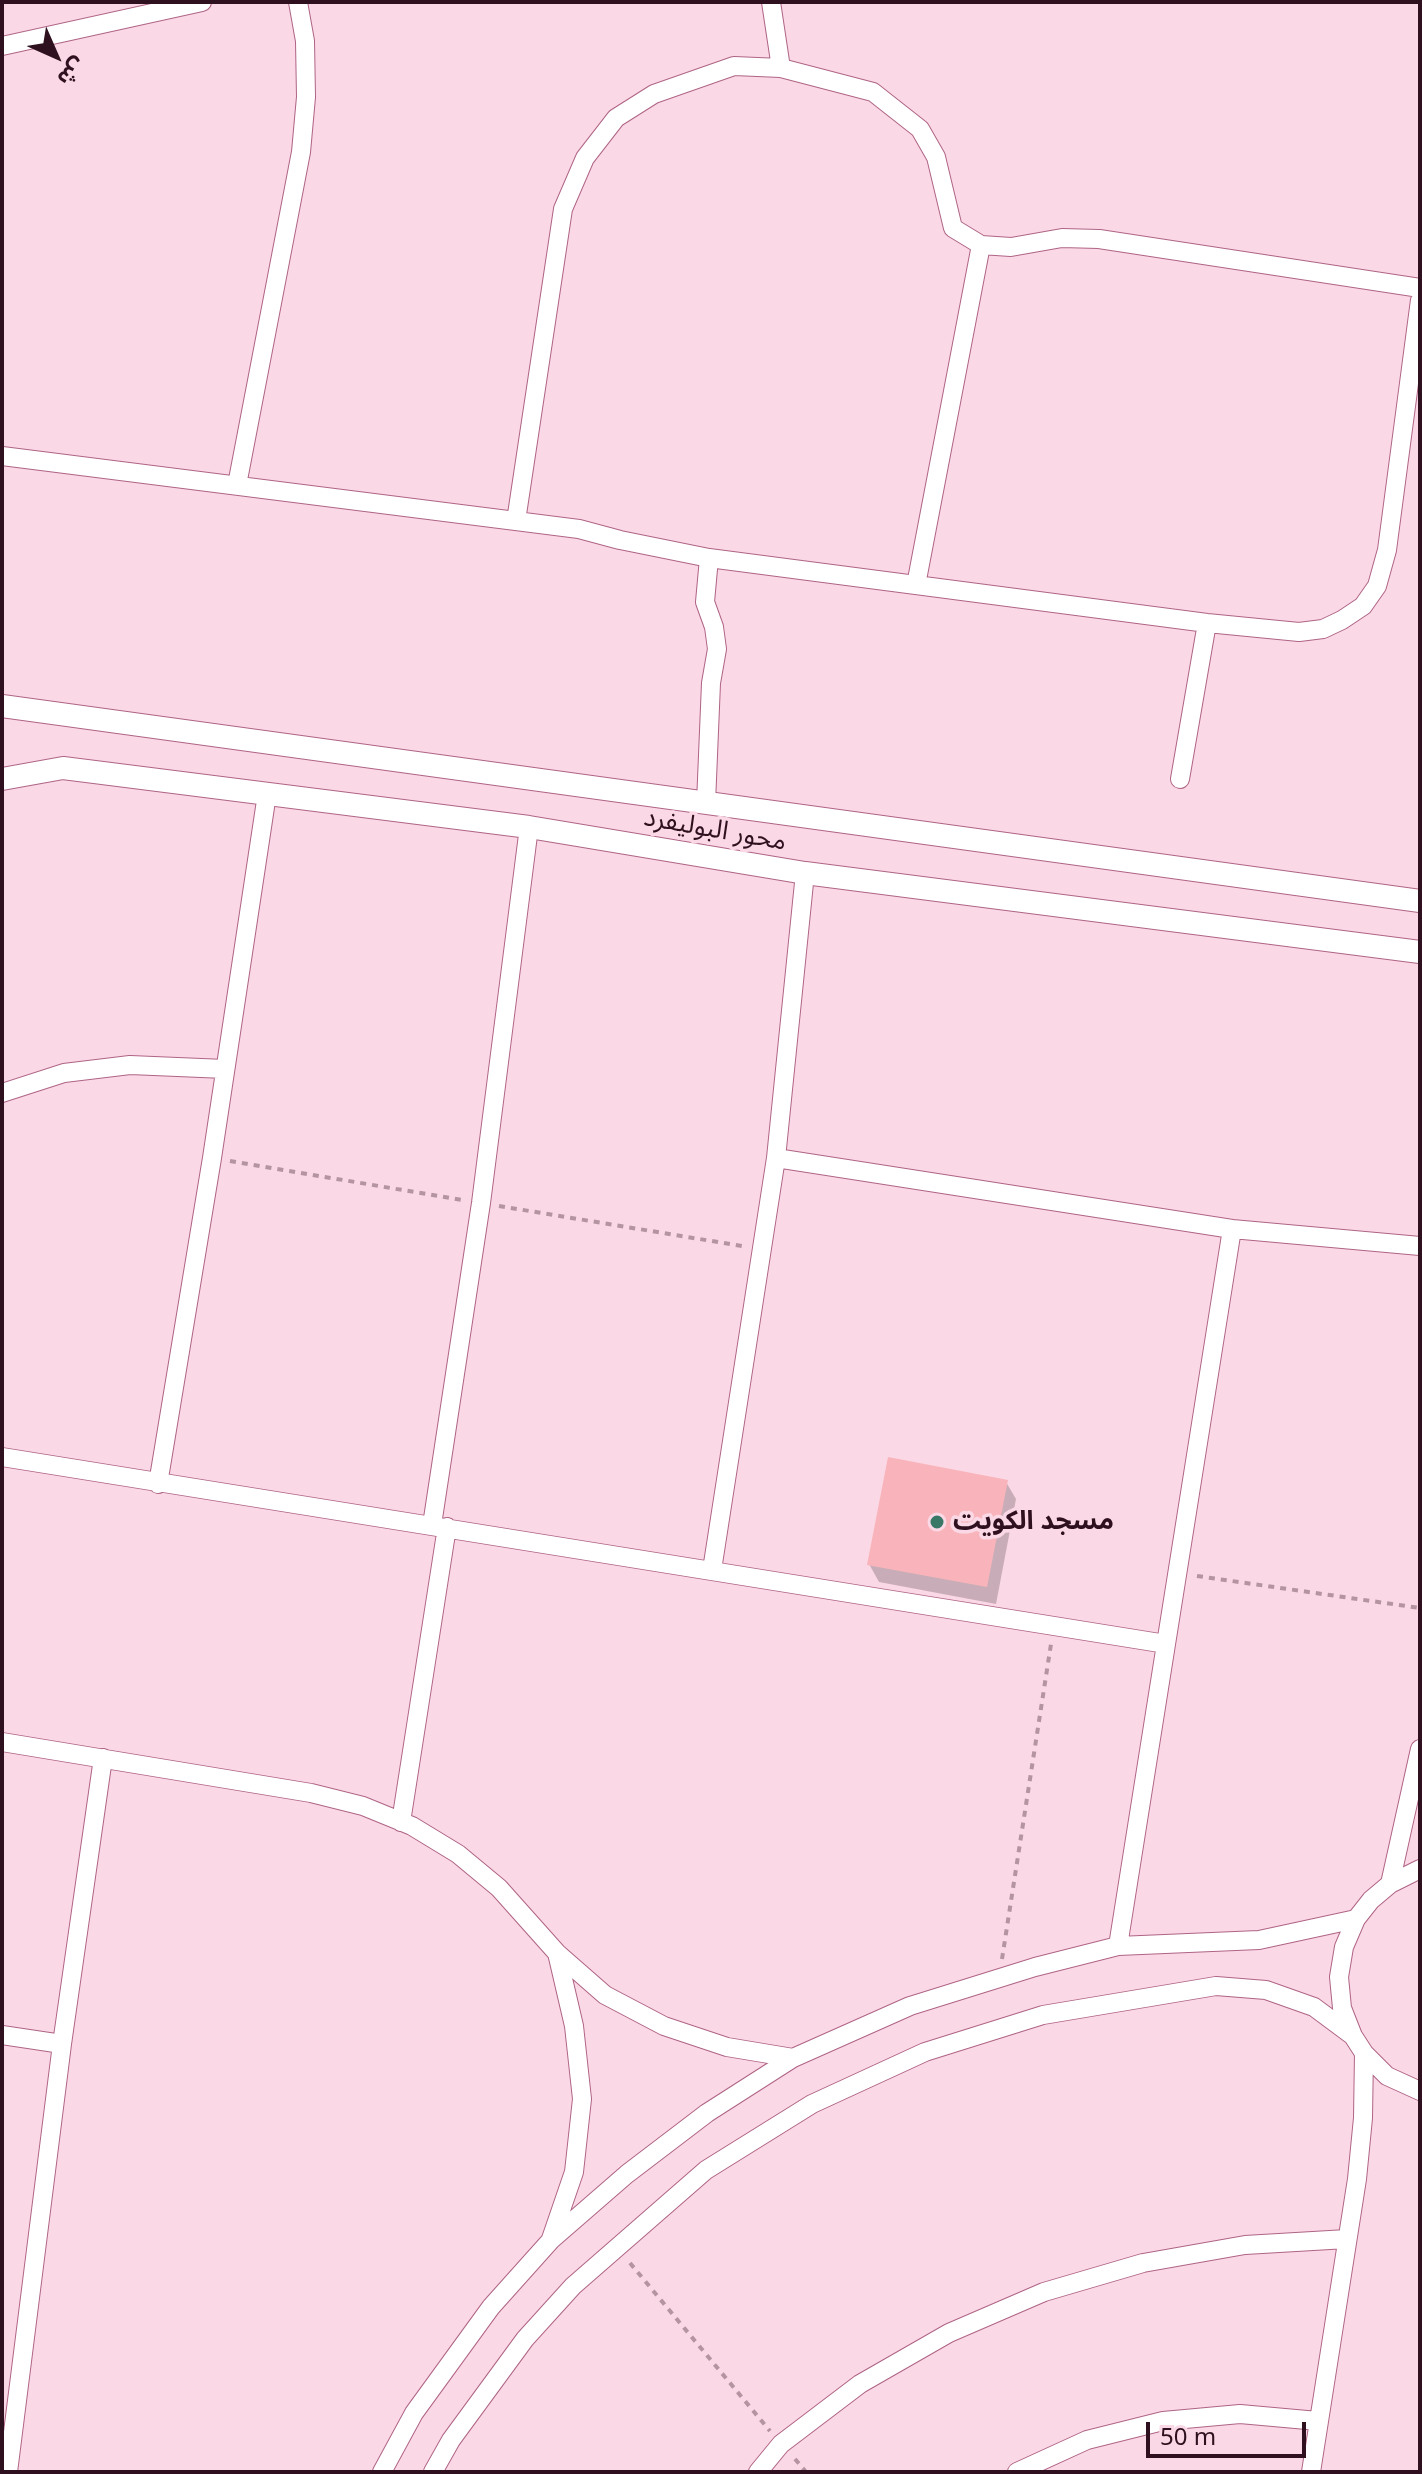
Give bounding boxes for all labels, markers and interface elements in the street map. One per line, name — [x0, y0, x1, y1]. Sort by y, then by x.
north arrow — [16, 16, 96, 96]
text: ش — [52, 52, 94, 94]
street label: محور البوليفرد — [641, 802, 789, 858]
place label: مسجد الكويت — [953, 1506, 1114, 1538]
marker: مسجد الكويت — [928, 1513, 946, 1531]
scale bar — [1150, 2406, 1310, 2456]
text: 50 m — [1160, 2419, 1216, 2452]

